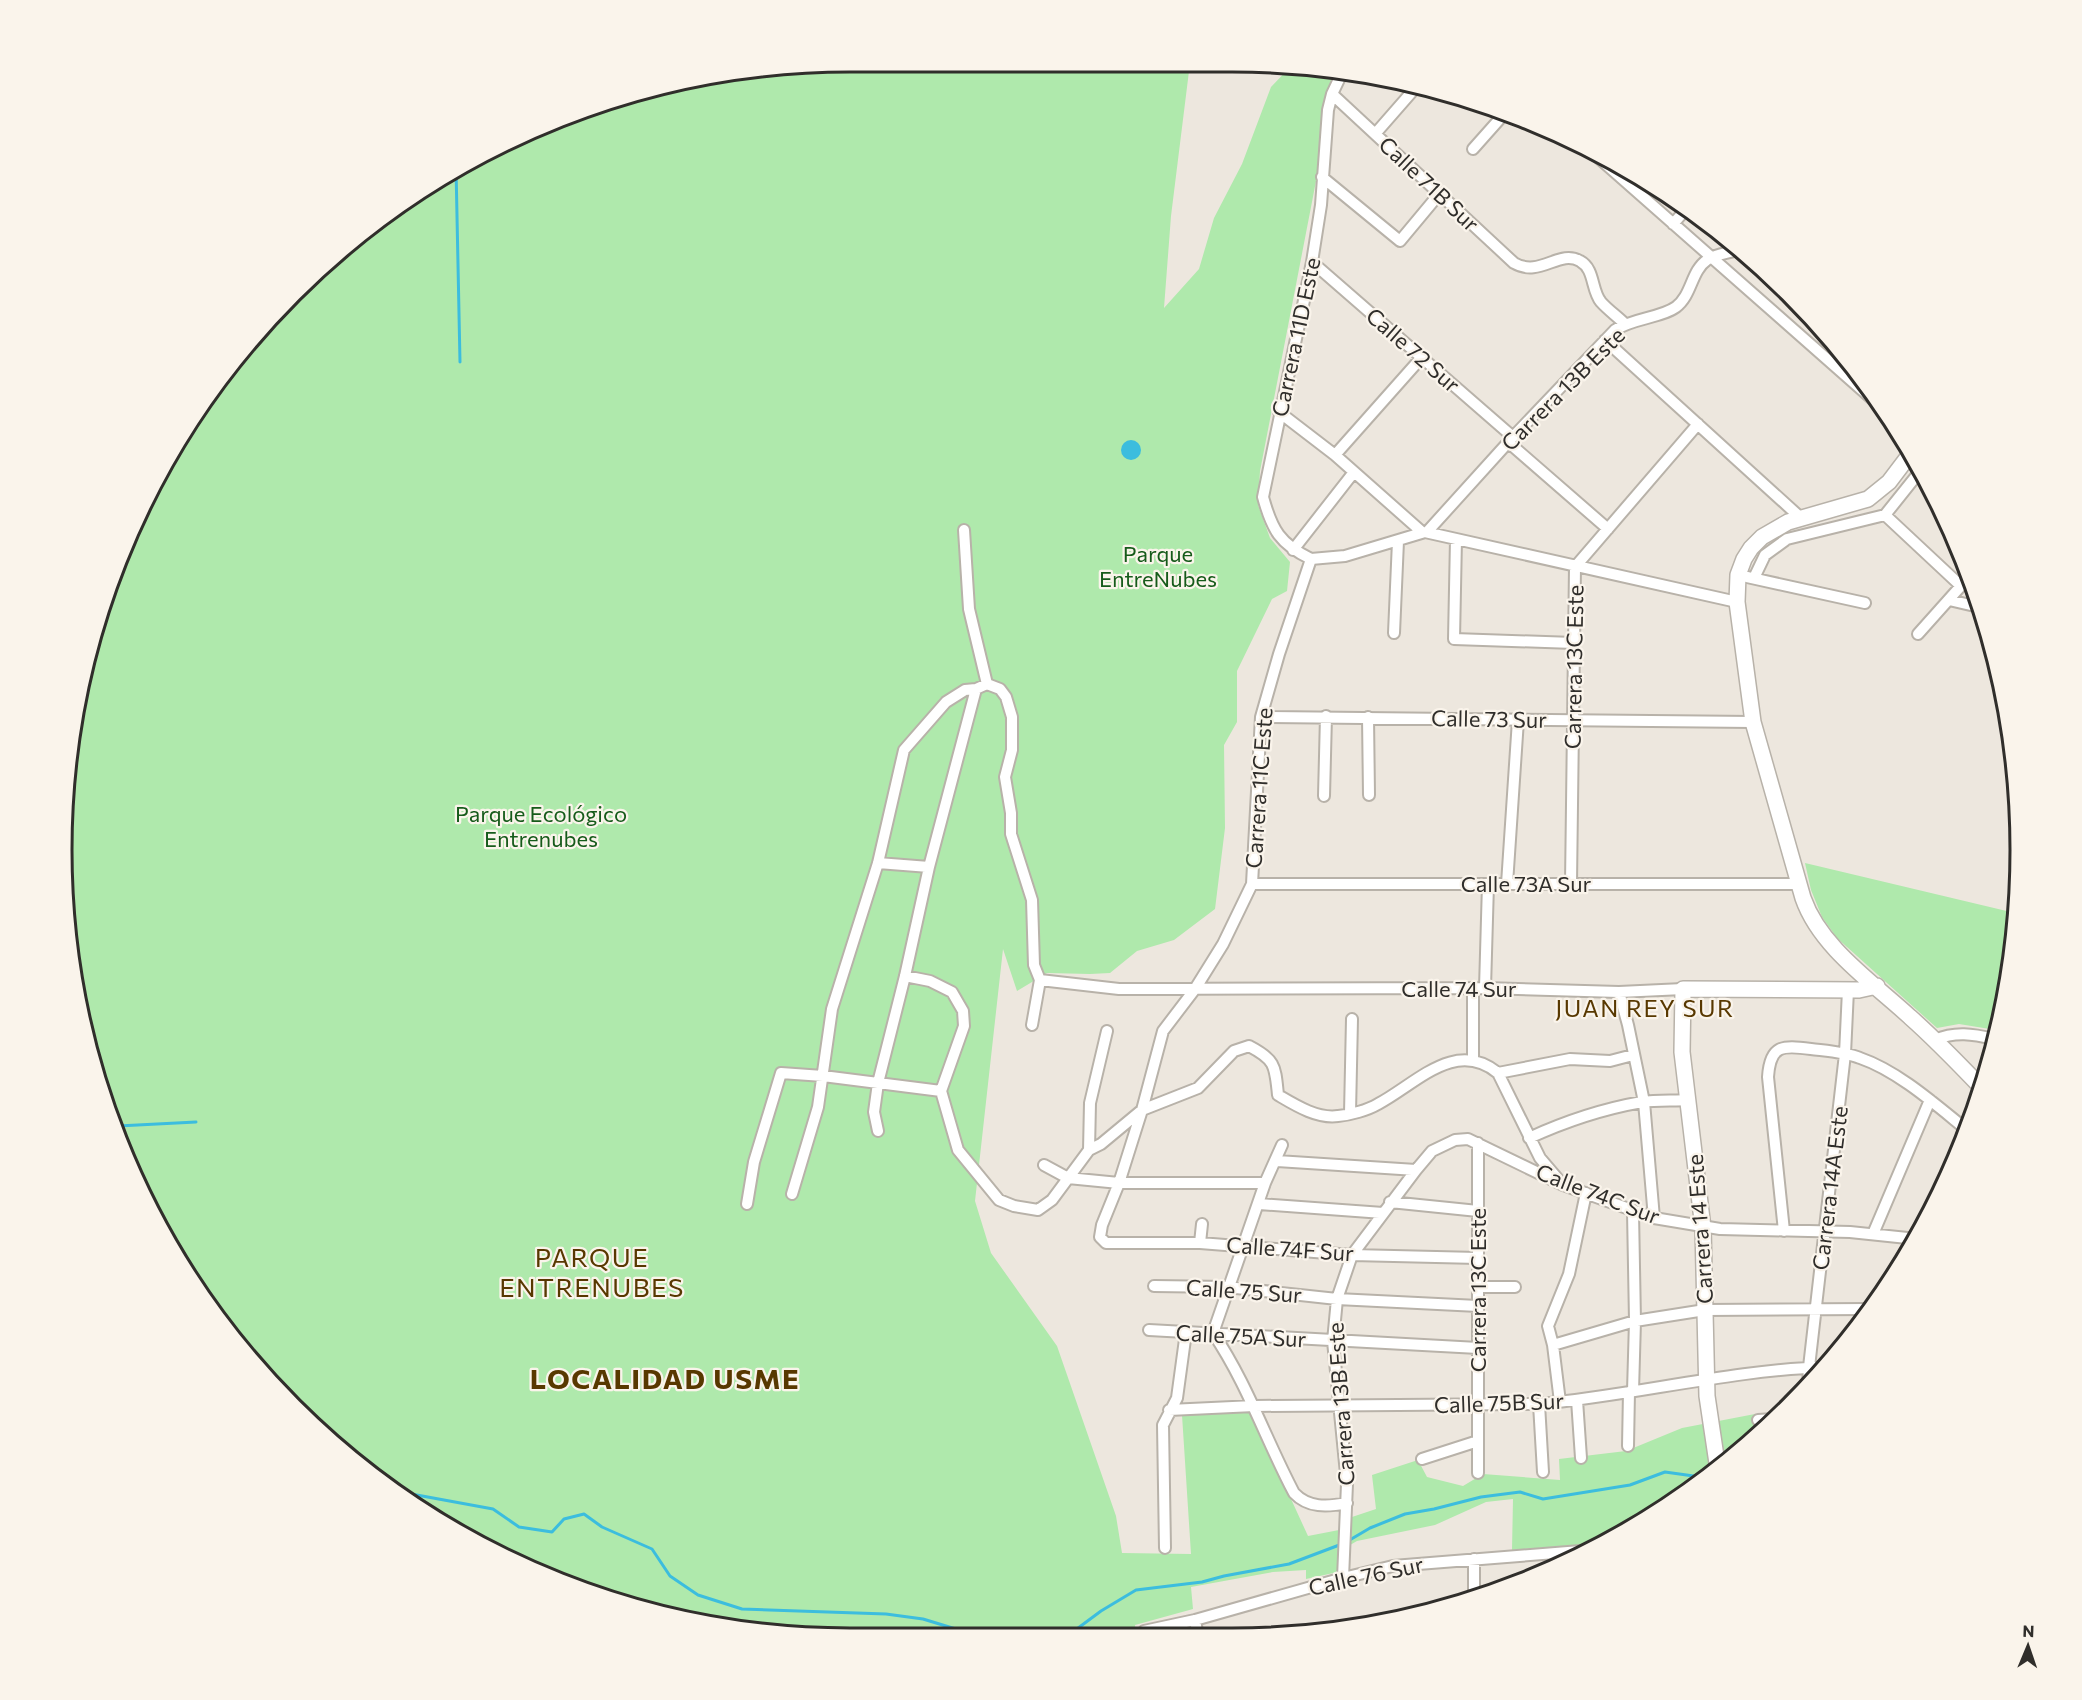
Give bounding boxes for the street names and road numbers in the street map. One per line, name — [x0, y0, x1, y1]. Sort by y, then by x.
street label: Calle 71B Sur — [1374, 130, 1485, 237]
street label: Carrera 11D Este — [1265, 255, 1326, 419]
street label: Calle 72 Sur — [1361, 302, 1466, 398]
street label: Carrera 13B Este — [1495, 321, 1630, 456]
street label: Carrera 13C Este — [1559, 585, 1588, 749]
street label: Calle 73 Sur — [1431, 704, 1547, 733]
street label: Carrera 11C Este — [1239, 707, 1278, 869]
street label: Calle 73A Sur — [1461, 870, 1592, 897]
street label: Calle 74 Sur — [1401, 975, 1517, 1002]
street label: Carrera 14A Este — [1806, 1104, 1853, 1272]
street label: Carrera 14 Este — [1681, 1153, 1718, 1305]
street label: Calle 74C Sur — [1533, 1158, 1664, 1230]
street label: Carrera 13C Este — [1464, 1208, 1491, 1372]
street label: Calle 74F Sur — [1225, 1231, 1355, 1266]
street label: Calle 75 Sur — [1185, 1273, 1303, 1308]
street label: Calle 75A Sur — [1175, 1319, 1307, 1352]
street label: Carrera 13B Este — [1321, 1322, 1360, 1487]
street label: Calle 75B Sur — [1433, 1387, 1565, 1418]
street label: Calle 76 Sur — [1306, 1550, 1426, 1601]

